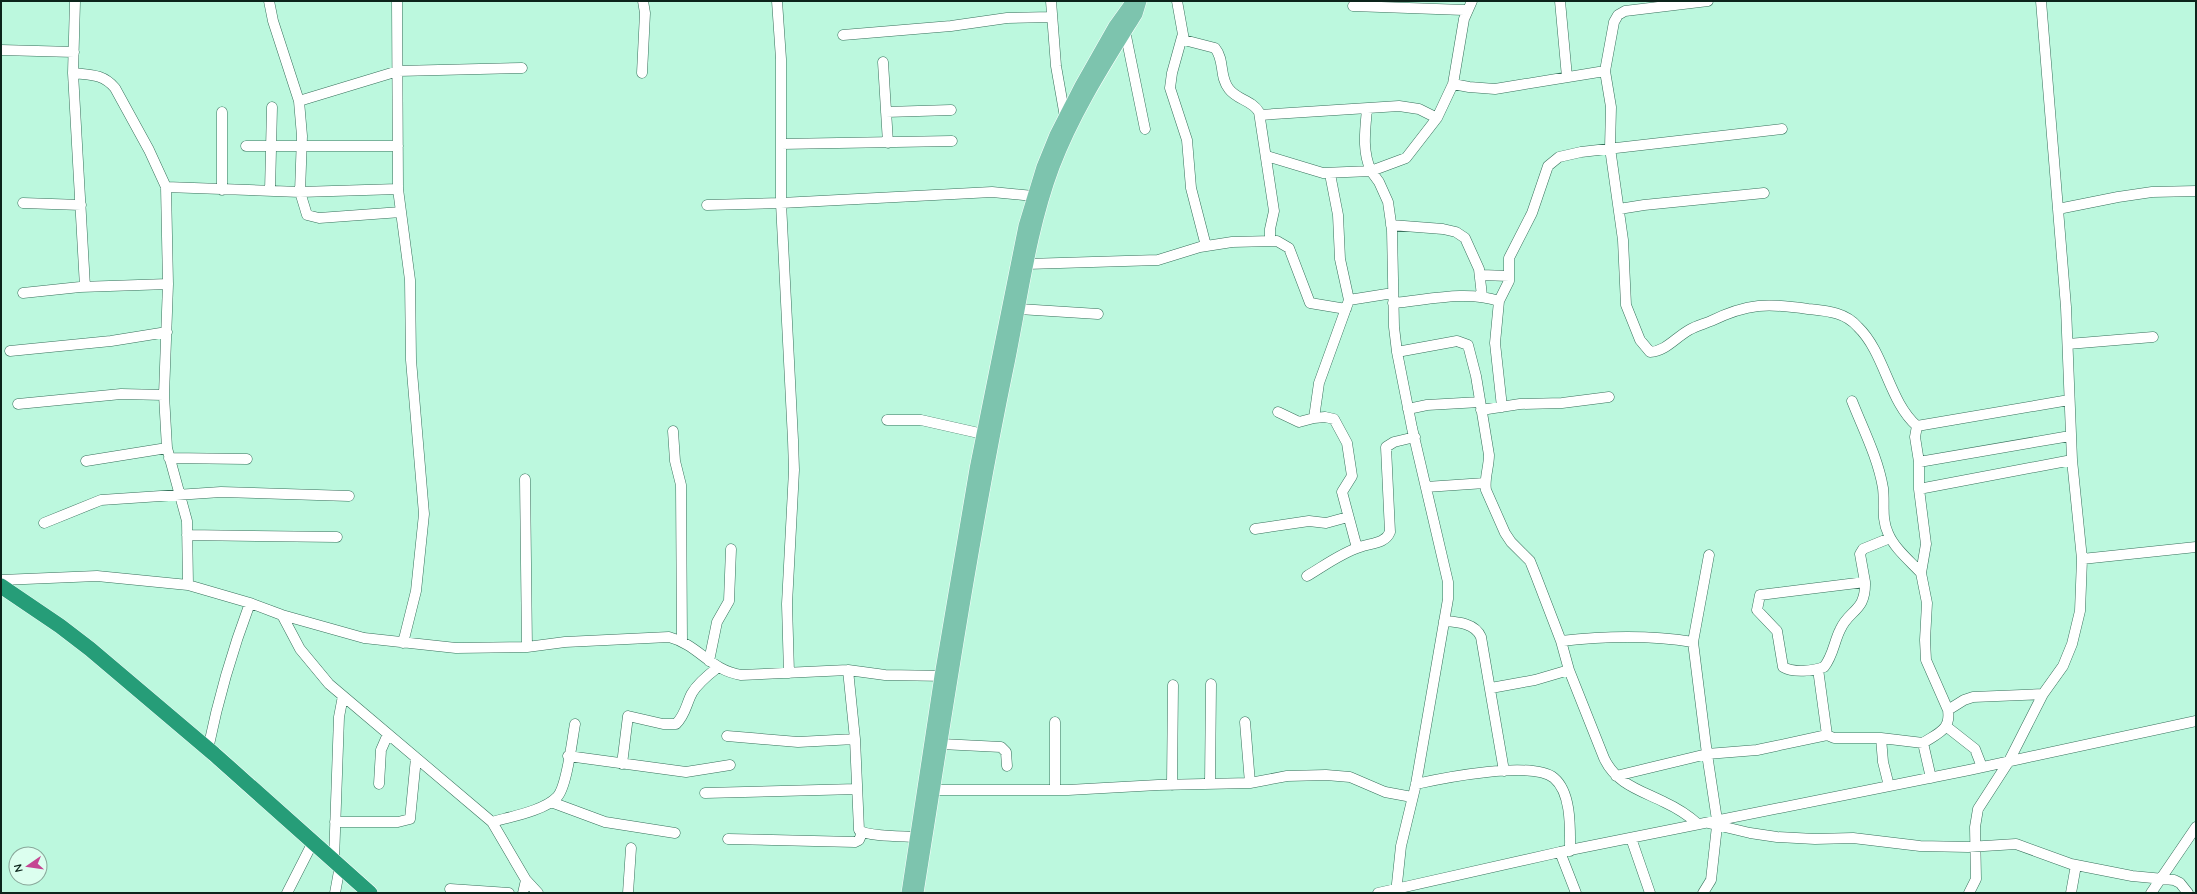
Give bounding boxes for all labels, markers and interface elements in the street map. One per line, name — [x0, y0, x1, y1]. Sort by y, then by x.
north arrow — [8, 846, 48, 886]
text: N — [11, 863, 26, 874]

